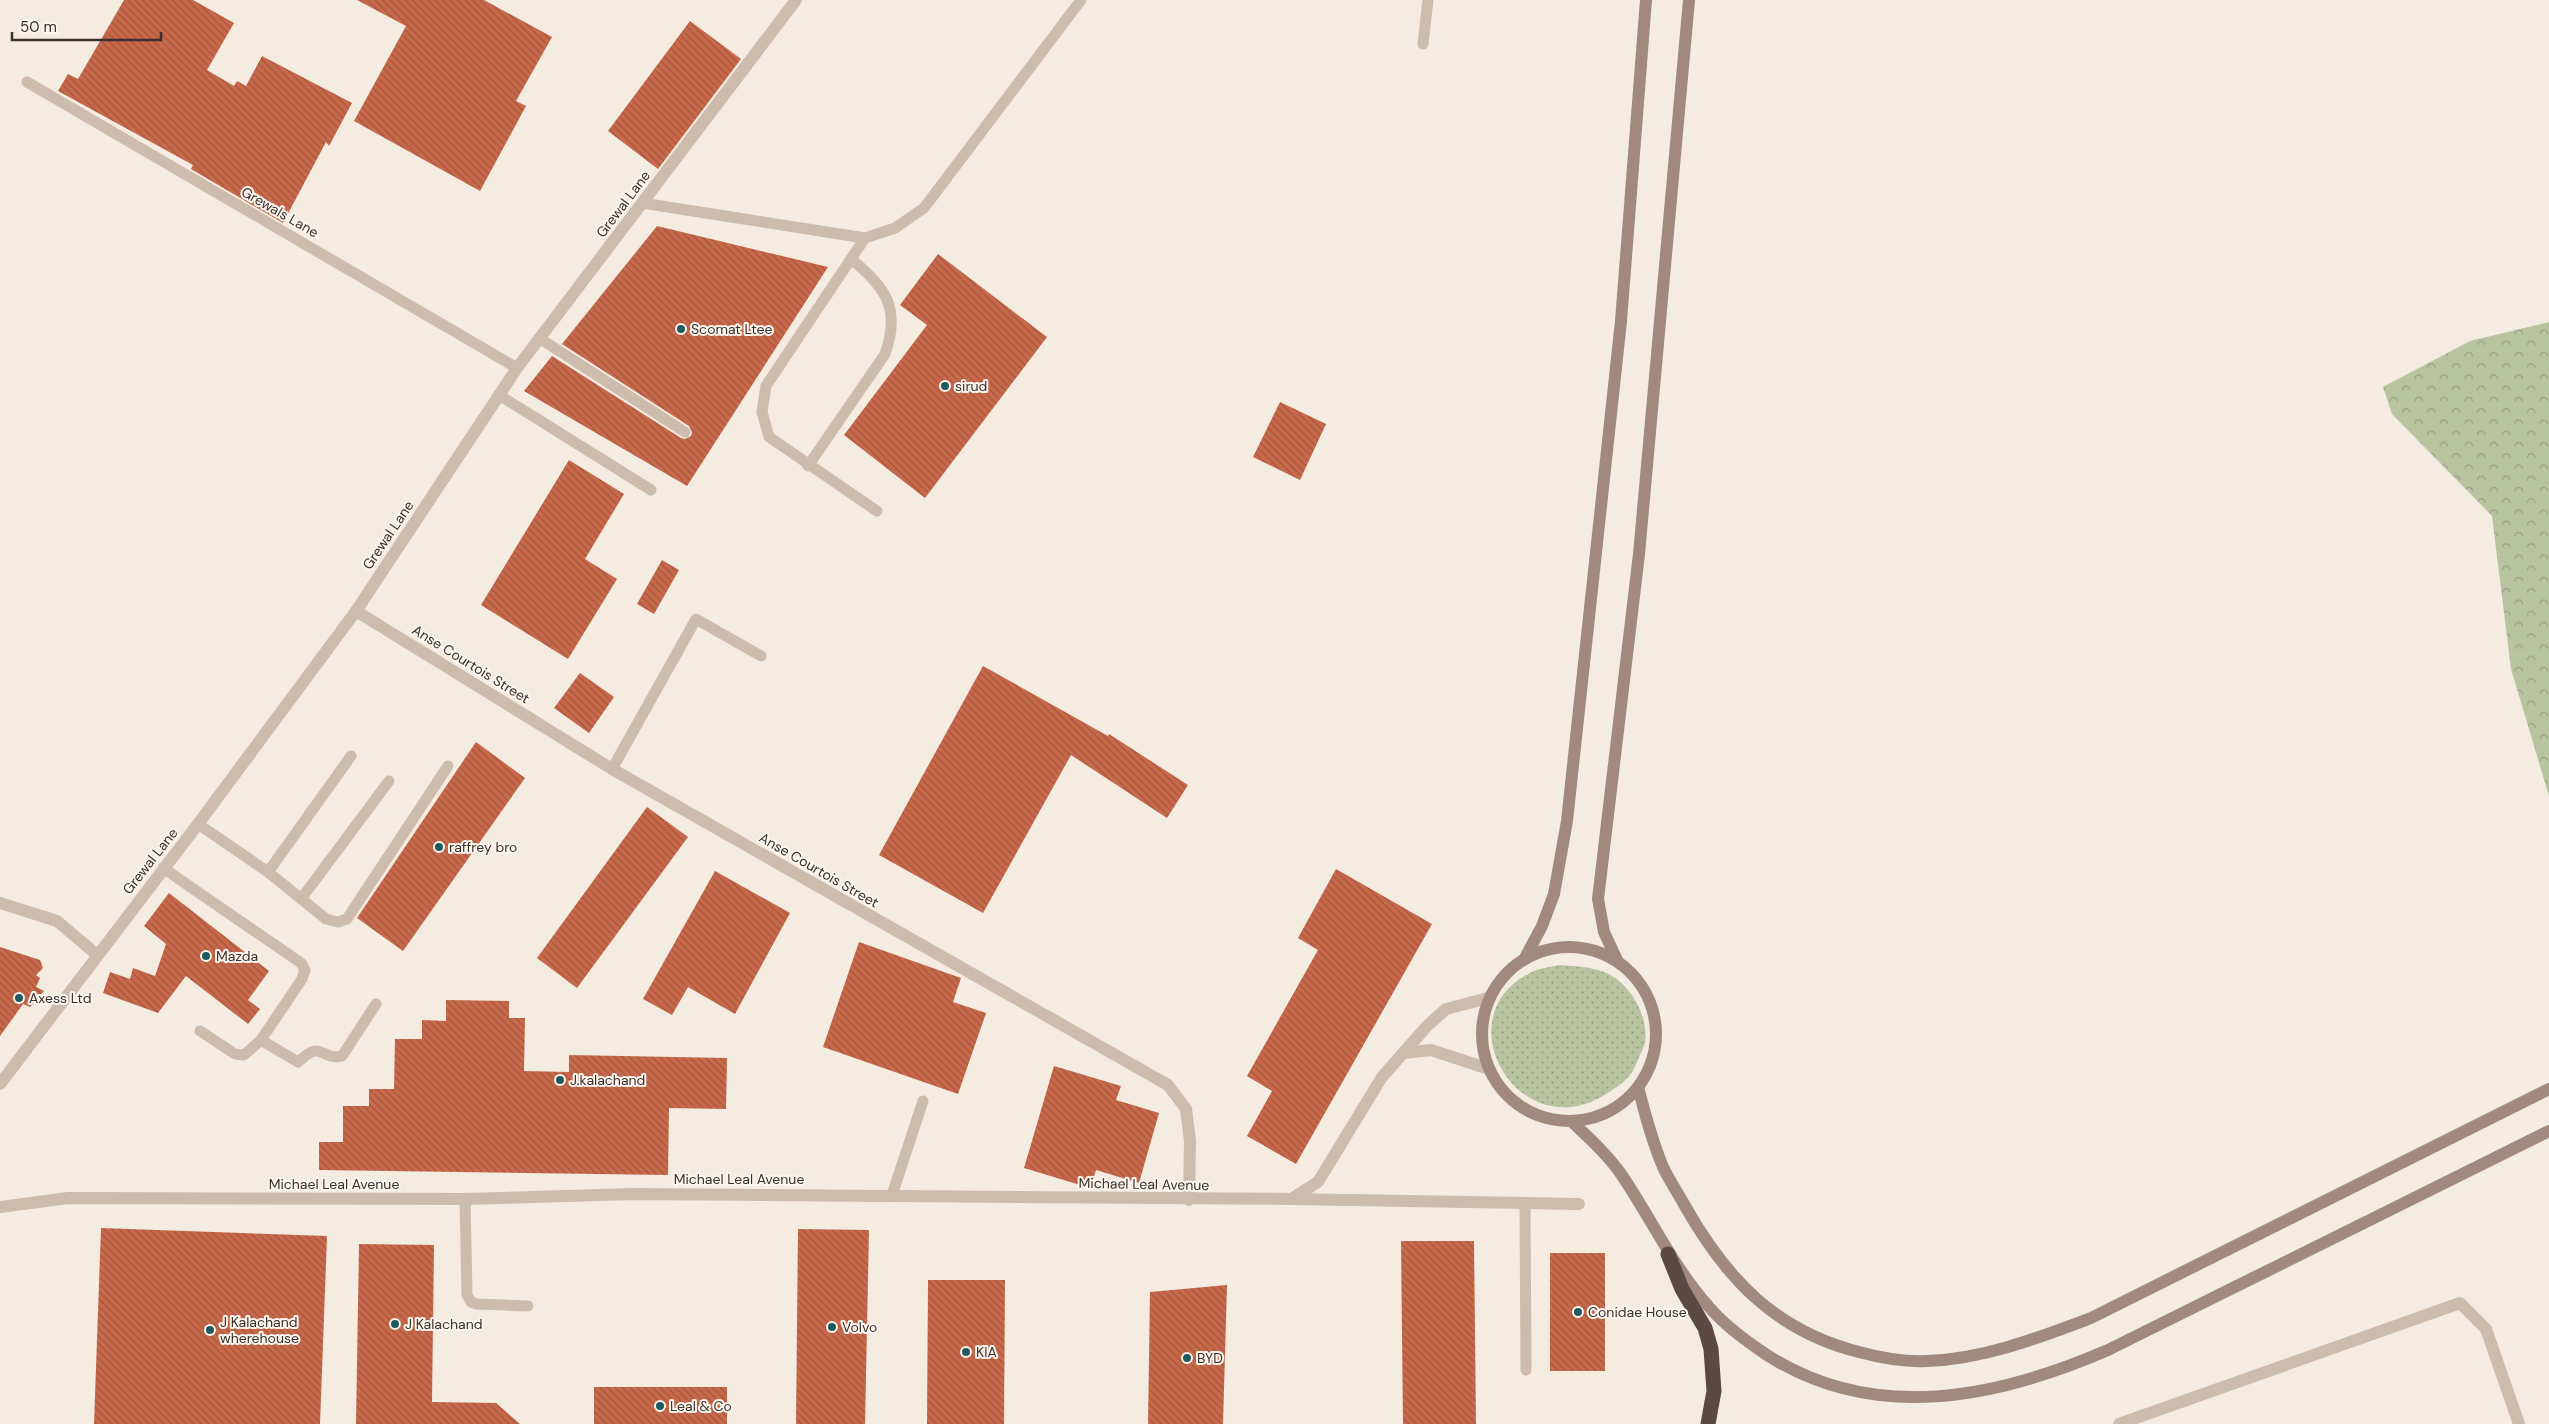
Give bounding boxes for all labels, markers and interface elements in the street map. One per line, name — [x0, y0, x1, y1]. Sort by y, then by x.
scale bar — [12, 10, 161, 42]
text: 50 m — [20, 17, 57, 37]
street label: Grewal Lane — [592, 167, 654, 241]
street label: Grewals Lane — [238, 183, 322, 241]
place label: Scomat Ltee — [691, 320, 772, 338]
marker: Scomat Ltee — [675, 323, 687, 335]
place label: sirud — [955, 377, 987, 395]
marker: sirud — [939, 380, 951, 392]
street label: Grewal Lane — [358, 497, 418, 573]
street label: Anse Courtois Street — [409, 621, 533, 707]
street label: Grewal Lane — [119, 824, 181, 898]
street label: Anse Courtois Street — [756, 828, 882, 912]
place label: raffrey bro — [449, 838, 517, 856]
marker: raffrey bro — [433, 841, 445, 853]
place label: Mazda — [216, 947, 258, 965]
marker: Mazda — [200, 950, 212, 962]
place label: Axess Ltd — [29, 989, 91, 1007]
marker: Axess Ltd — [13, 992, 25, 1004]
place label: J.kalachand — [570, 1071, 645, 1089]
marker: J.kalachand — [554, 1074, 566, 1086]
street label: Michael Leal Avenue — [674, 1170, 804, 1188]
street label: Michael Leal Avenue — [1079, 1174, 1210, 1194]
street label: Michael Leal Avenue — [269, 1175, 399, 1193]
place label: Conidae House — [1588, 1303, 1687, 1321]
marker: Conidae House — [1572, 1306, 1584, 1318]
place label: J Kalachand wherehouse — [220, 1313, 299, 1347]
place label: J Kalachand — [405, 1315, 482, 1333]
marker: J Kalachand — [389, 1318, 401, 1330]
place label: Volvo — [842, 1318, 877, 1336]
marker: Volvo — [826, 1321, 838, 1333]
marker: J Kalachand wherehouse — [204, 1324, 216, 1336]
place label: KIA — [976, 1343, 997, 1361]
marker: KIA — [960, 1346, 972, 1358]
place label: BYD — [1197, 1349, 1223, 1367]
marker: BYD — [1181, 1352, 1193, 1364]
place label: Leal & Co — [670, 1397, 732, 1415]
marker: Leal & Co — [654, 1400, 666, 1412]

